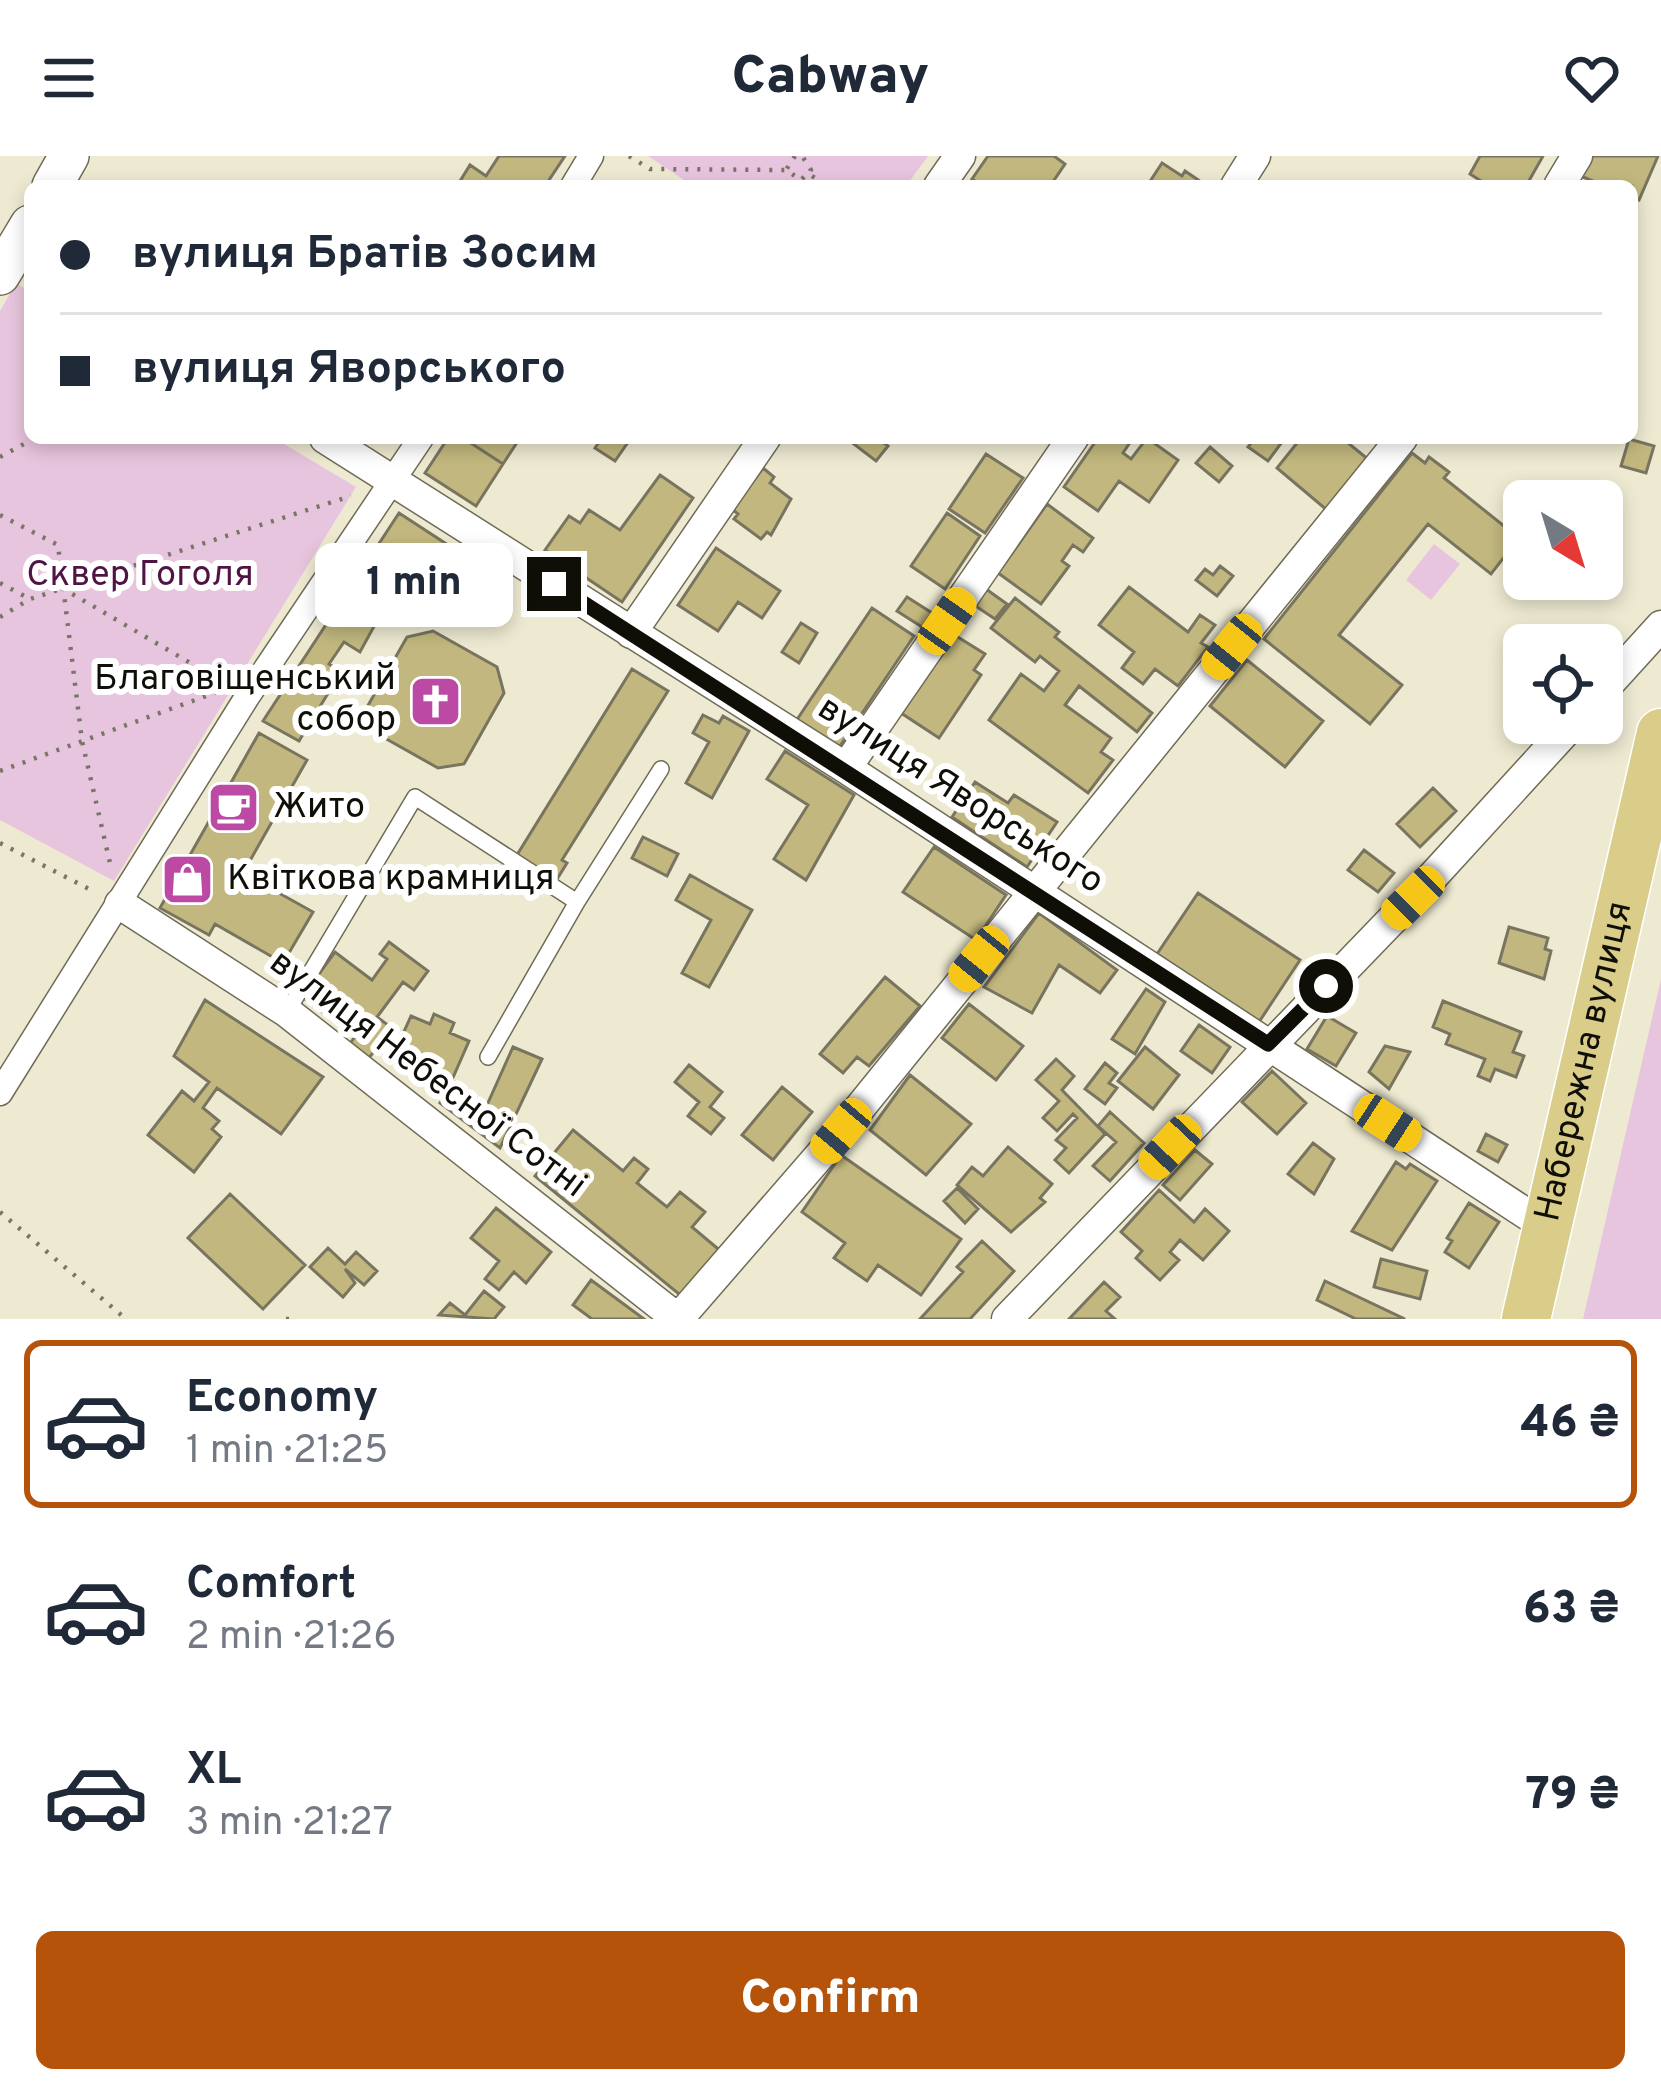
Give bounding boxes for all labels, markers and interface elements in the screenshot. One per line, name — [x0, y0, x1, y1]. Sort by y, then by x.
text: Cabway — [732, 44, 929, 113]
icon: menu — [36, 45, 102, 111]
icon: heart — [1559, 45, 1625, 111]
text: вулиця Братів Зосим — [132, 227, 598, 284]
text: вулиця Яворського — [132, 342, 566, 399]
north arrow — [1503, 480, 1623, 600]
map controls — [1503, 480, 1623, 744]
callout: 1 min — [314, 542, 512, 626]
park label: Сквер Гоголя — [26, 553, 254, 599]
route end — [527, 557, 581, 611]
text: 1 min — [366, 560, 462, 609]
car — [912, 581, 982, 661]
car — [1195, 608, 1269, 686]
button: locate — [1503, 624, 1623, 744]
place label: Благовіщенський собор — [94, 657, 396, 744]
church icon: Благовіщенський собор — [407, 673, 463, 729]
street label: вулиця Яворського — [808, 686, 1112, 906]
cafe icon: Жито — [206, 780, 262, 836]
place label: Жито — [273, 785, 365, 831]
shop icon: Квіткова крамниця — [160, 852, 216, 908]
place label: Квіткова крамниця — [227, 857, 555, 903]
car — [1375, 860, 1451, 936]
street label: Набережна вулиця — [1526, 897, 1644, 1226]
car — [942, 920, 1016, 998]
street label: вулиця Небесної Сотні — [259, 941, 595, 1209]
route start — [1299, 959, 1353, 1013]
car — [1348, 1088, 1428, 1158]
car — [804, 1092, 878, 1170]
car — [1132, 1108, 1208, 1186]
icon: car — [42, 1370, 150, 1478]
text: Economy — [186, 1371, 378, 1428]
text: 46 ₴ — [1521, 1396, 1619, 1453]
text: 1 min · 21:25 — [186, 1428, 388, 1477]
icon: car — [42, 1556, 150, 1664]
text: Comfort — [186, 1557, 356, 1614]
text: 63 ₴ — [1523, 1582, 1619, 1639]
text: 2 min · 21:26 — [186, 1614, 397, 1663]
icon: car — [42, 1742, 150, 1850]
text: XL — [186, 1743, 241, 1800]
text: 79 ₴ — [1525, 1768, 1619, 1825]
text: 3 min · 21:27 — [186, 1800, 393, 1849]
button: Confirm — [36, 1931, 1625, 2069]

